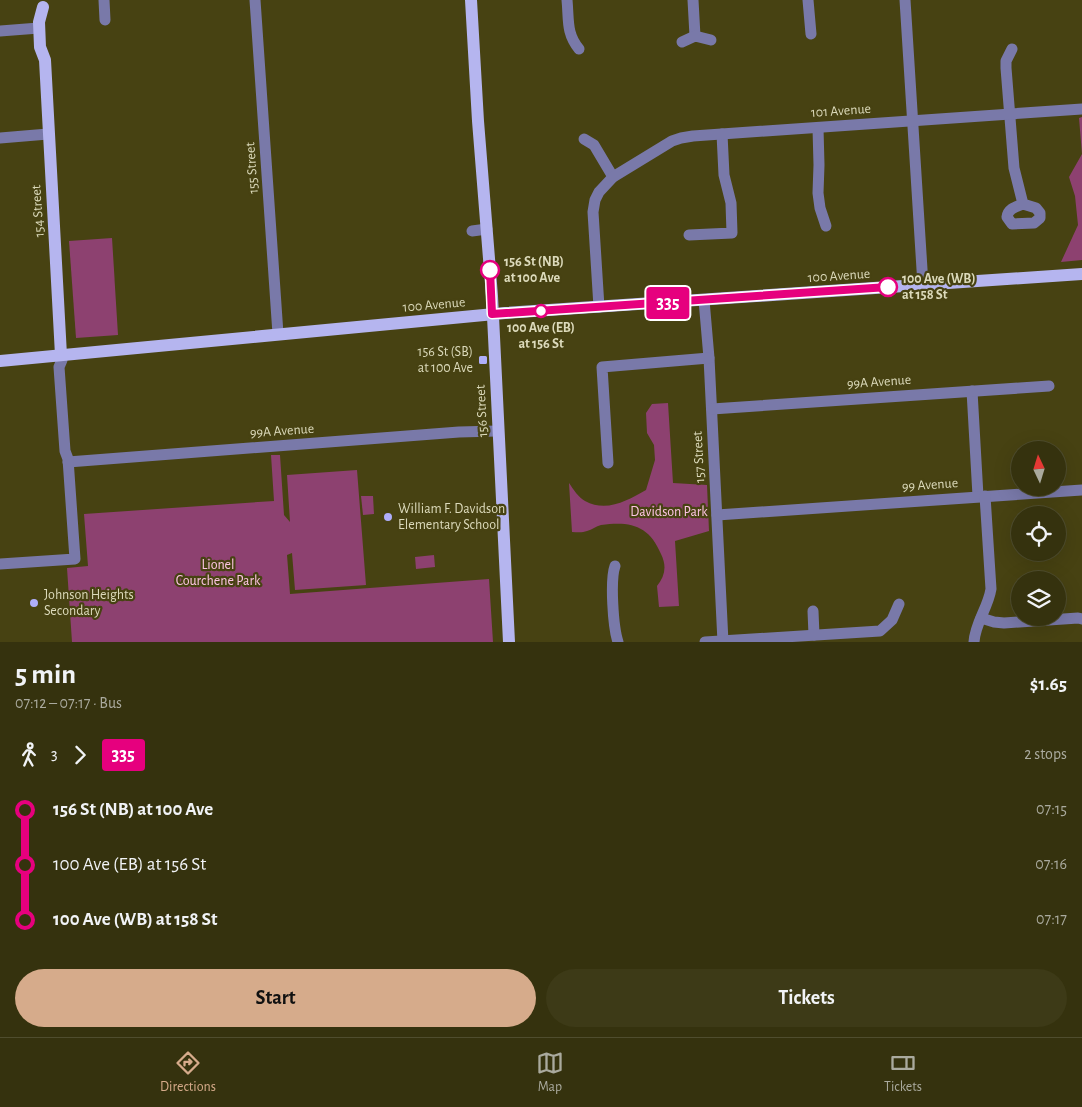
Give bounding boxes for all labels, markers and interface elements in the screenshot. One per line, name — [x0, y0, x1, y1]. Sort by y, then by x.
street label: 101 Avenue — [811, 102, 871, 120]
street label: 155 Street — [243, 141, 261, 194]
street label: 154 Street — [29, 184, 47, 238]
place label: 156 St (NB) at 100 Ave — [504, 255, 564, 285]
marker: 156 St (NB) at 100 Ave — [480, 260, 500, 280]
street label: 100 Avenue — [807, 267, 871, 285]
place label: 100 Ave (WB) at 158 St — [902, 272, 976, 302]
marker: 100 Ave (WB) at 158 St — [878, 277, 898, 297]
line badge: 335 — [639, 287, 697, 319]
text: 335 — [656, 294, 680, 312]
street label: 100 Avenue — [402, 295, 466, 315]
marker: 100 Ave (EB) at 156 St — [534, 304, 548, 318]
place label: 100 Ave (EB) at 156 St — [507, 321, 575, 351]
place label: 156 St (SB) at 100 Ave — [418, 345, 473, 375]
marker: 156 St (SB) at 100 Ave — [477, 354, 489, 366]
street label: 99A Avenue — [846, 373, 912, 391]
street label: 156 Street — [474, 384, 490, 438]
street label: 99A Avenue — [249, 422, 315, 440]
street label: 157 Street — [691, 430, 707, 483]
north arrow — [1011, 441, 1066, 496]
map controls — [1011, 441, 1066, 626]
street label: 99 Avenue — [901, 476, 959, 494]
place label: William F. Davidson Elementary School — [398, 502, 505, 532]
park label: Davidson Park — [630, 505, 708, 519]
button: locate — [1011, 506, 1066, 561]
marker: William F. Davidson Elementary School — [382, 511, 394, 523]
park label: Lionel Courchene Park — [176, 558, 261, 588]
button: layers — [1011, 571, 1066, 626]
place label: Johnson Heights Secondary — [44, 588, 134, 618]
marker: Johnson Heights Secondary — [28, 597, 40, 609]
text: 5 min — [15, 661, 76, 689]
text: $1.65 — [1030, 675, 1067, 694]
text: 07:12 – 07:17 · Bus — [15, 695, 122, 711]
icon: walk — [15, 741, 43, 769]
icon: forward — [66, 741, 94, 769]
text: 3 — [51, 746, 58, 762]
text: 335 — [112, 746, 135, 764]
text: 2 stops — [1024, 746, 1067, 762]
text: 156 St (NB) at 100 Ave — [53, 800, 213, 819]
text: 07:15 — [1036, 801, 1067, 817]
text: 100 Ave (EB) at 156 St — [53, 855, 206, 874]
text: 07:16 — [1035, 856, 1067, 872]
text: 100 Ave (WB) at 158 St — [53, 910, 217, 929]
text: 07:17 — [1036, 911, 1067, 927]
button: Start — [15, 969, 536, 1027]
button: Tickets — [546, 969, 1067, 1027]
tab: Directions — [160, 1049, 216, 1096]
tab: Map — [536, 1049, 564, 1096]
tab: Tickets — [884, 1049, 922, 1096]

